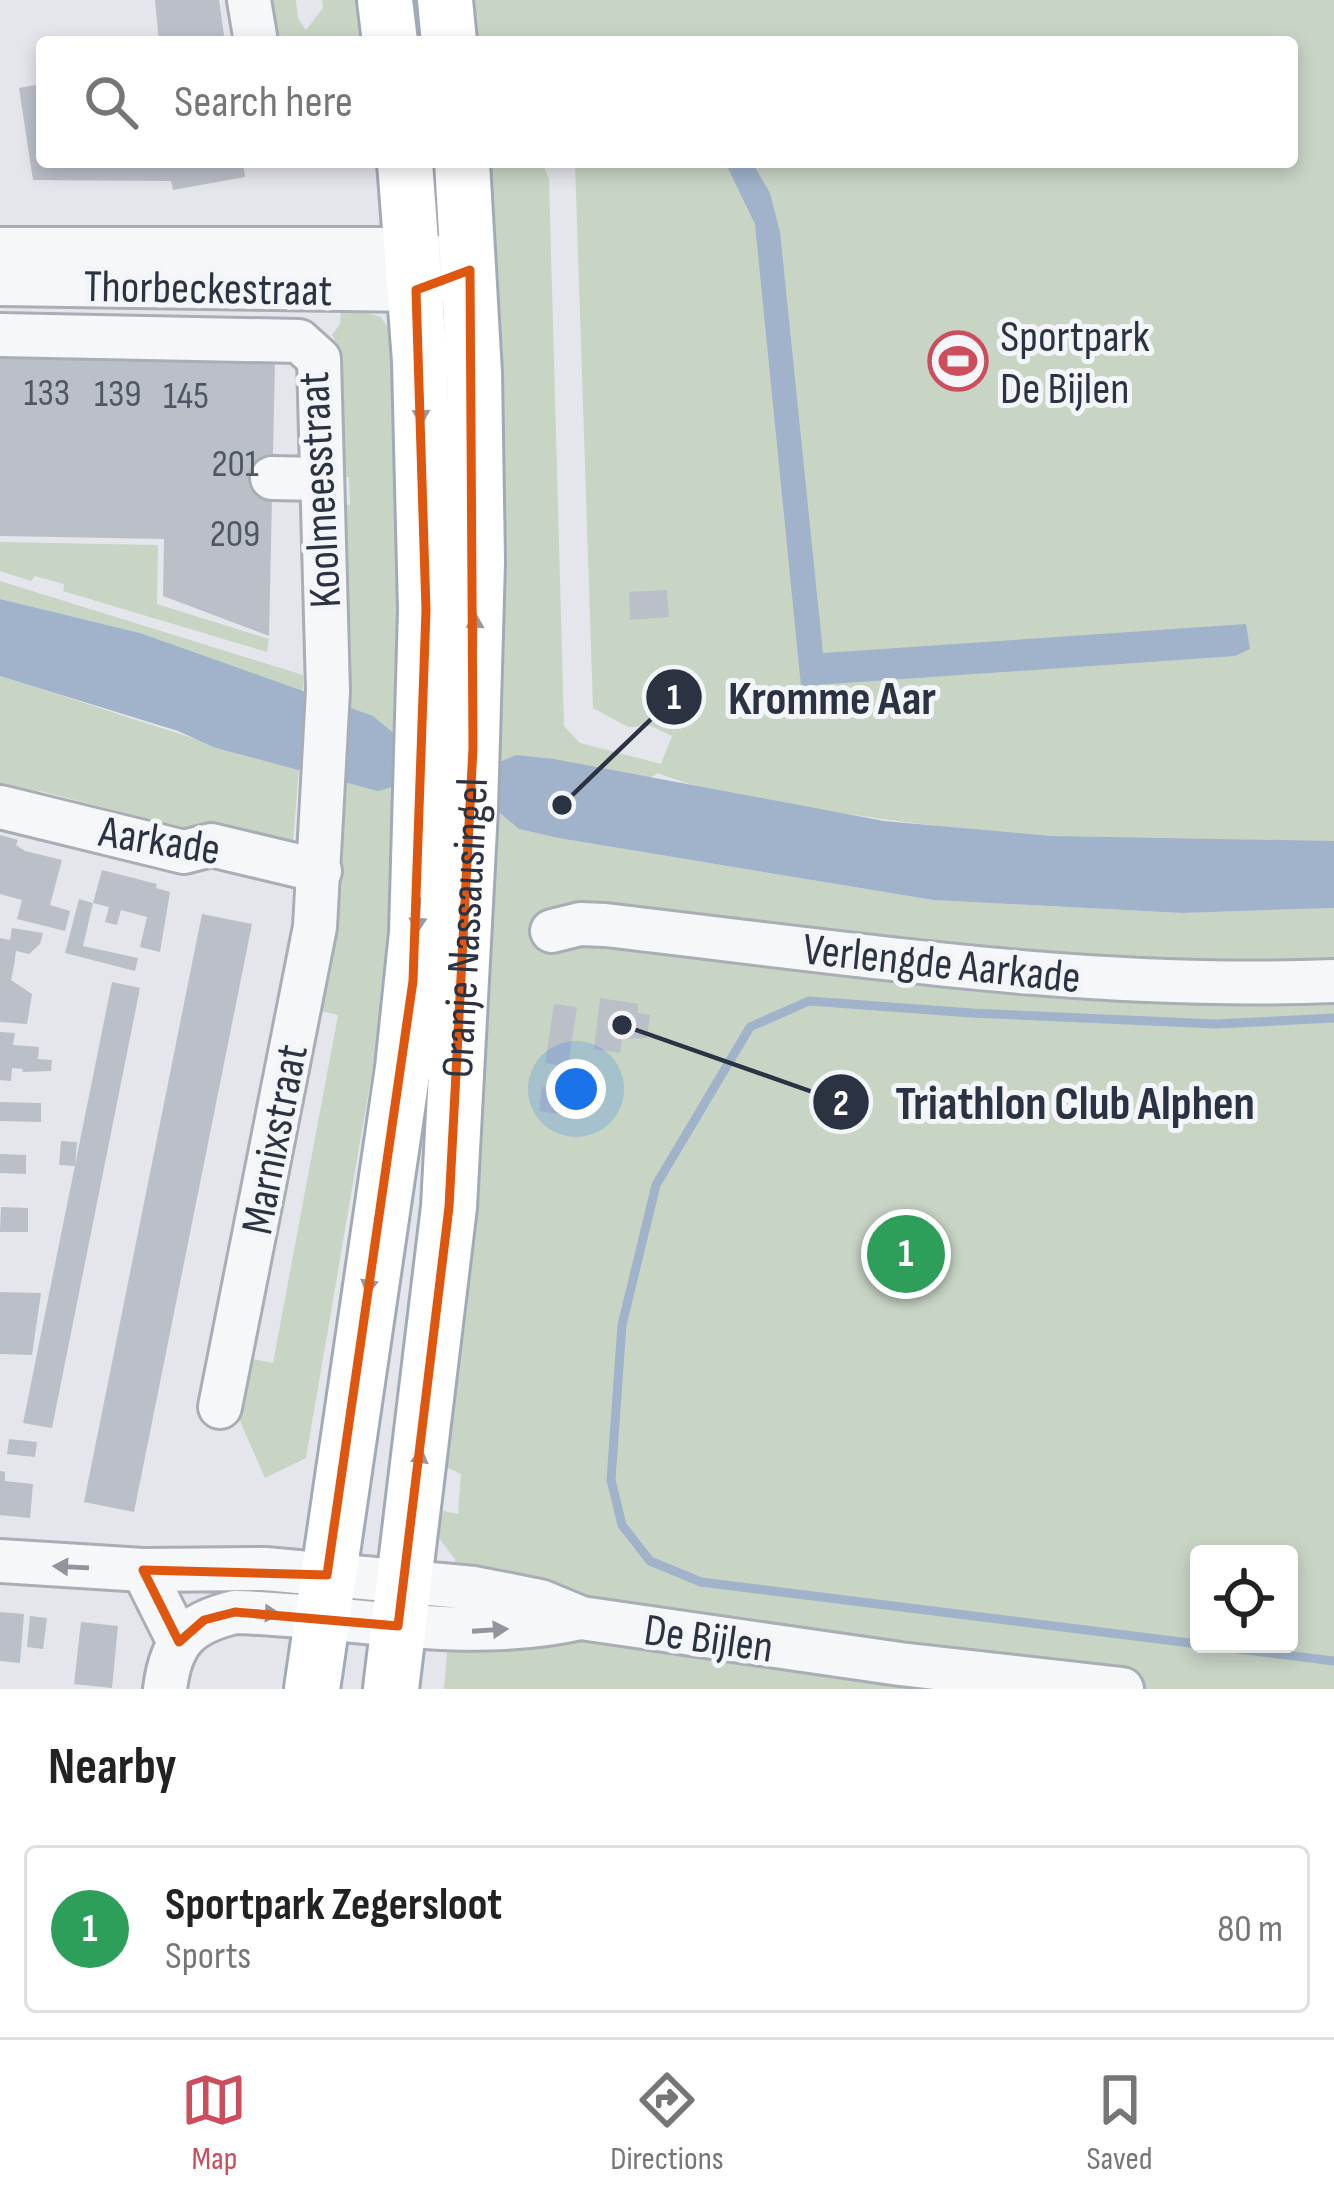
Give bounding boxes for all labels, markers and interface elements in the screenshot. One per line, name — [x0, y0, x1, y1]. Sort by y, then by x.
search box — [36, 36, 1298, 168]
icon: search — [78, 69, 144, 135]
text: Search here — [174, 75, 353, 130]
street label: Thorbeckestraat — [83, 260, 333, 319]
place label: Sportpark De Bijlen — [1000, 310, 1150, 417]
sports icon: Sportpark De Bijlen — [927, 330, 989, 392]
house number: 133 — [24, 370, 70, 417]
street label: Koolmeesstraat — [287, 370, 354, 609]
house number: 139 — [94, 371, 142, 418]
house number: 145 — [163, 373, 209, 420]
one-way arrow — [412, 389, 431, 427]
house number: 201 — [211, 441, 259, 488]
house number: 209 — [210, 511, 260, 558]
one-way arrow — [466, 611, 485, 649]
callout: Kromme Aar — [644, 655, 960, 739]
text: Kromme Aar — [728, 671, 936, 728]
text: 1 — [667, 677, 681, 720]
street label: Oranje Nassausingel — [431, 777, 501, 1079]
street label: Aarkade — [94, 805, 224, 878]
one-way arrow — [408, 897, 427, 934]
street label: Verlengde Aarkade — [800, 923, 1083, 1006]
street label: Marnixstraat — [230, 1040, 321, 1239]
your location — [546, 1059, 606, 1119]
callout: Triathlon Club Alphen — [811, 1060, 1279, 1144]
text: Triathlon Club Alphen — [895, 1076, 1255, 1133]
text: 2 — [833, 1083, 849, 1126]
pin: 1 — [867, 1209, 945, 1299]
one-way arrow — [361, 1259, 380, 1296]
one-way arrow — [410, 1447, 429, 1484]
map controls — [1190, 1545, 1298, 1653]
button: locate — [1190, 1545, 1298, 1653]
one-way arrow — [51, 1557, 89, 1576]
street label: De Bijlen — [641, 1603, 777, 1676]
one-way arrow — [244, 1604, 282, 1623]
one-way arrow — [472, 1621, 509, 1640]
text: Nearby — [48, 1737, 177, 1798]
text: Sportpark Zegersloot — [165, 1878, 502, 1933]
text: 1 — [82, 1906, 98, 1953]
text: 80 m — [1217, 1906, 1283, 1953]
text: Sports — [165, 1933, 251, 1980]
tab: Map — [181, 2067, 247, 2179]
tab: Directions — [610, 2067, 724, 2179]
tab: Saved — [1086, 2067, 1153, 2179]

